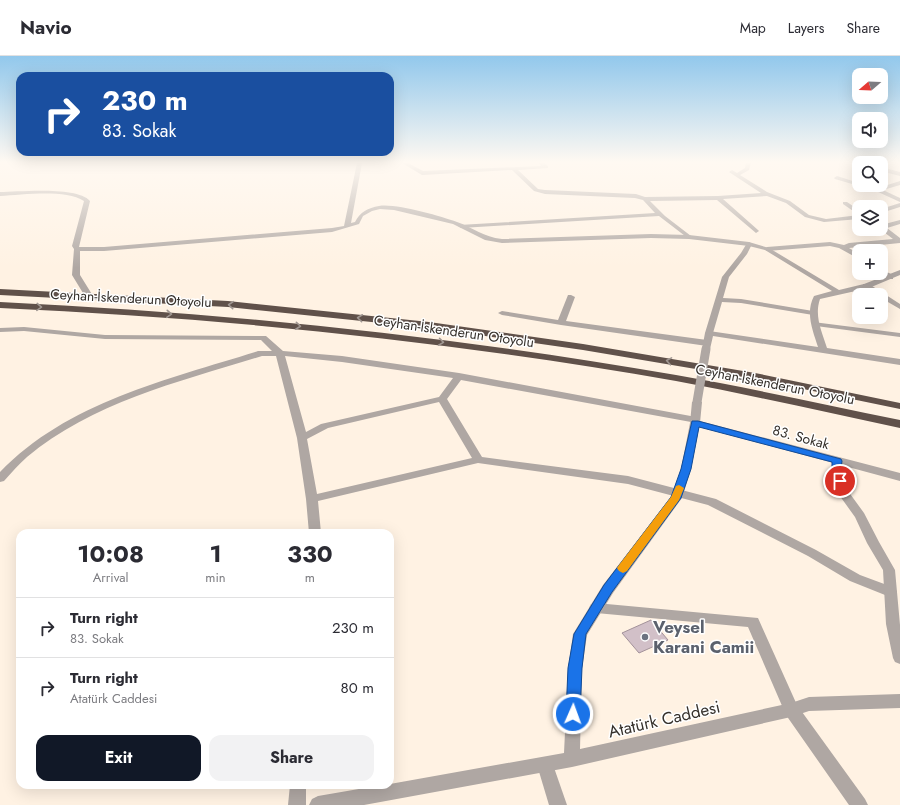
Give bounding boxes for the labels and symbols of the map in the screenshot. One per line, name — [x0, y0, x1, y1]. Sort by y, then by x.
north arrow — [852, 68, 888, 104]
street label: Ceyhan-İskenderun Otoyolu — [50, 284, 212, 312]
one-way arrow — [228, 300, 234, 309]
one-way arrow — [36, 302, 42, 311]
one-way arrow — [166, 309, 172, 318]
street label: Ceyhan-İskenderun Otoyolu — [373, 310, 535, 352]
one-way arrow — [357, 314, 363, 323]
one-way arrow — [295, 321, 301, 330]
one-way arrow — [438, 337, 444, 346]
one-way arrow — [666, 358, 672, 366]
street label: Ceyhan-İskenderun Otoyolu — [694, 359, 856, 409]
street label: 83. Sokak — [770, 420, 832, 454]
pin — [823, 464, 857, 498]
place label: Veysel Karani Camii — [652, 615, 754, 659]
marker: Veysel Karani Camii — [640, 632, 650, 642]
position arrow — [552, 693, 594, 735]
street label: Atatürk Caddesi — [606, 694, 722, 744]

